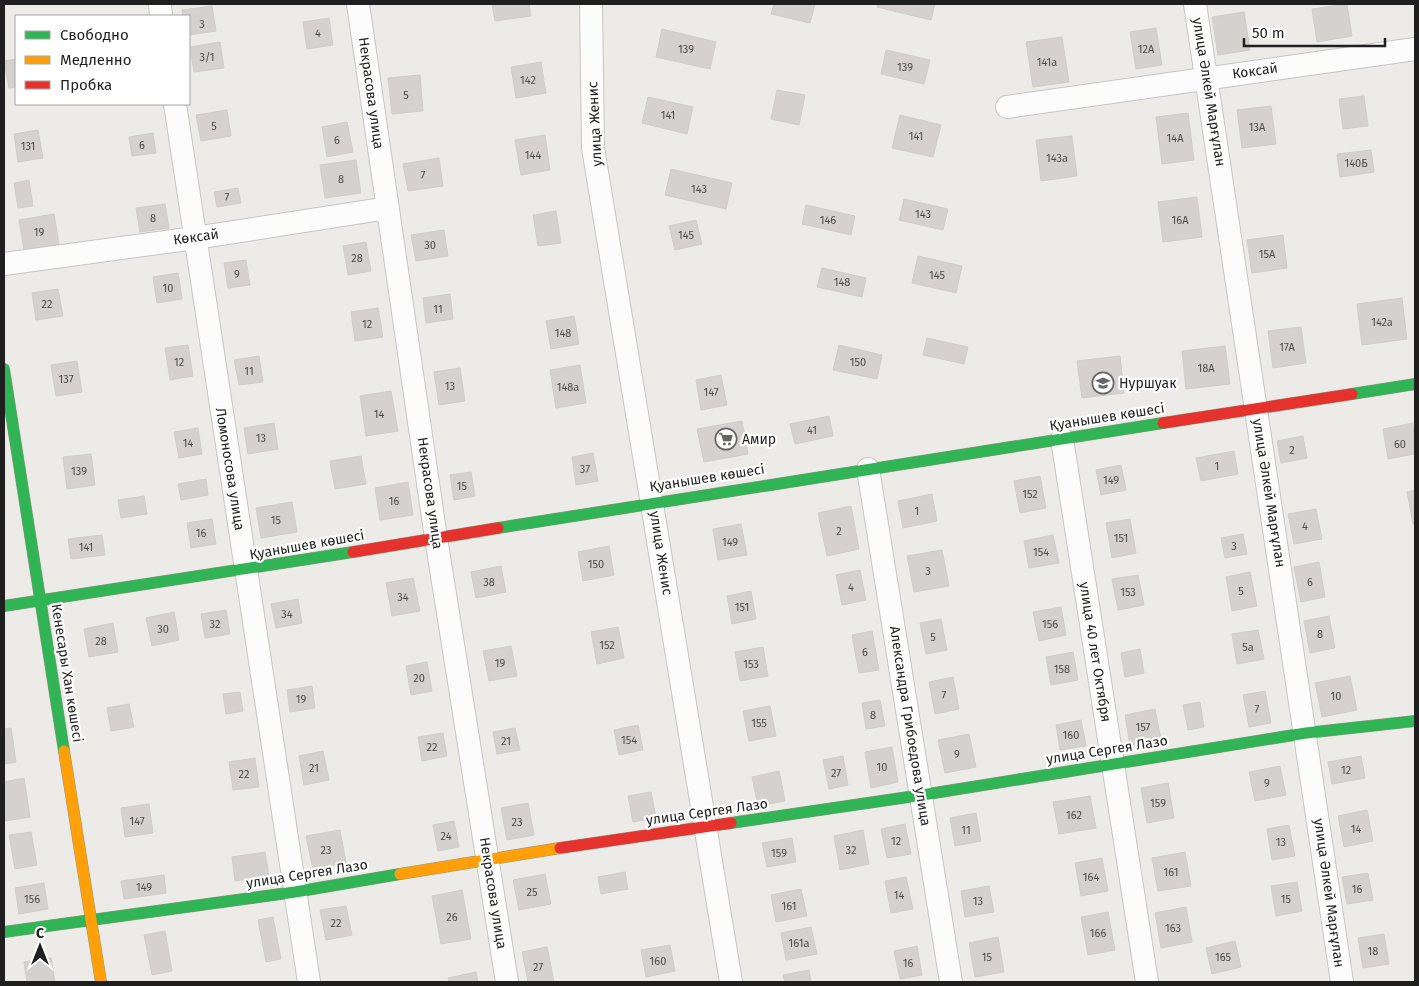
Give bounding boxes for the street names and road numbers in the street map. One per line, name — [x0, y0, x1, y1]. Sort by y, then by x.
street label: улица Әлкей Марғұлан — [1189, 16, 1229, 168]
street label: Некрасова улица — [355, 36, 387, 150]
street label: Коксай — [1231, 59, 1279, 83]
street label: улица Женис — [584, 81, 606, 167]
street label: Көксай — [172, 225, 220, 249]
street label: Қуанышев көшесі — [1048, 400, 1166, 434]
street label: Ломоносова улица — [212, 406, 248, 532]
street label: улица Әлкей Марғұлан — [1249, 417, 1289, 569]
street label: Некрасова улица — [414, 436, 446, 550]
street label: Қуанышев көшесі — [648, 461, 766, 495]
street label: улица Женис — [646, 510, 676, 597]
street label: Қуанышев көшесі — [248, 527, 366, 563]
street label: улица 40 лет Октября — [1076, 581, 1114, 723]
street label: Кенесары Хан көшесі — [48, 603, 86, 743]
street label: Александра Грибоедова улица — [886, 625, 934, 827]
street label: улица Сергея Лазо — [1045, 732, 1169, 768]
street label: улица Сергея Лазо — [645, 795, 769, 829]
street label: улица Әлкей Марғұлан — [1310, 817, 1348, 969]
street label: Некрасова улица — [476, 836, 510, 950]
street label: улица Сергея Лазо — [245, 856, 369, 892]

